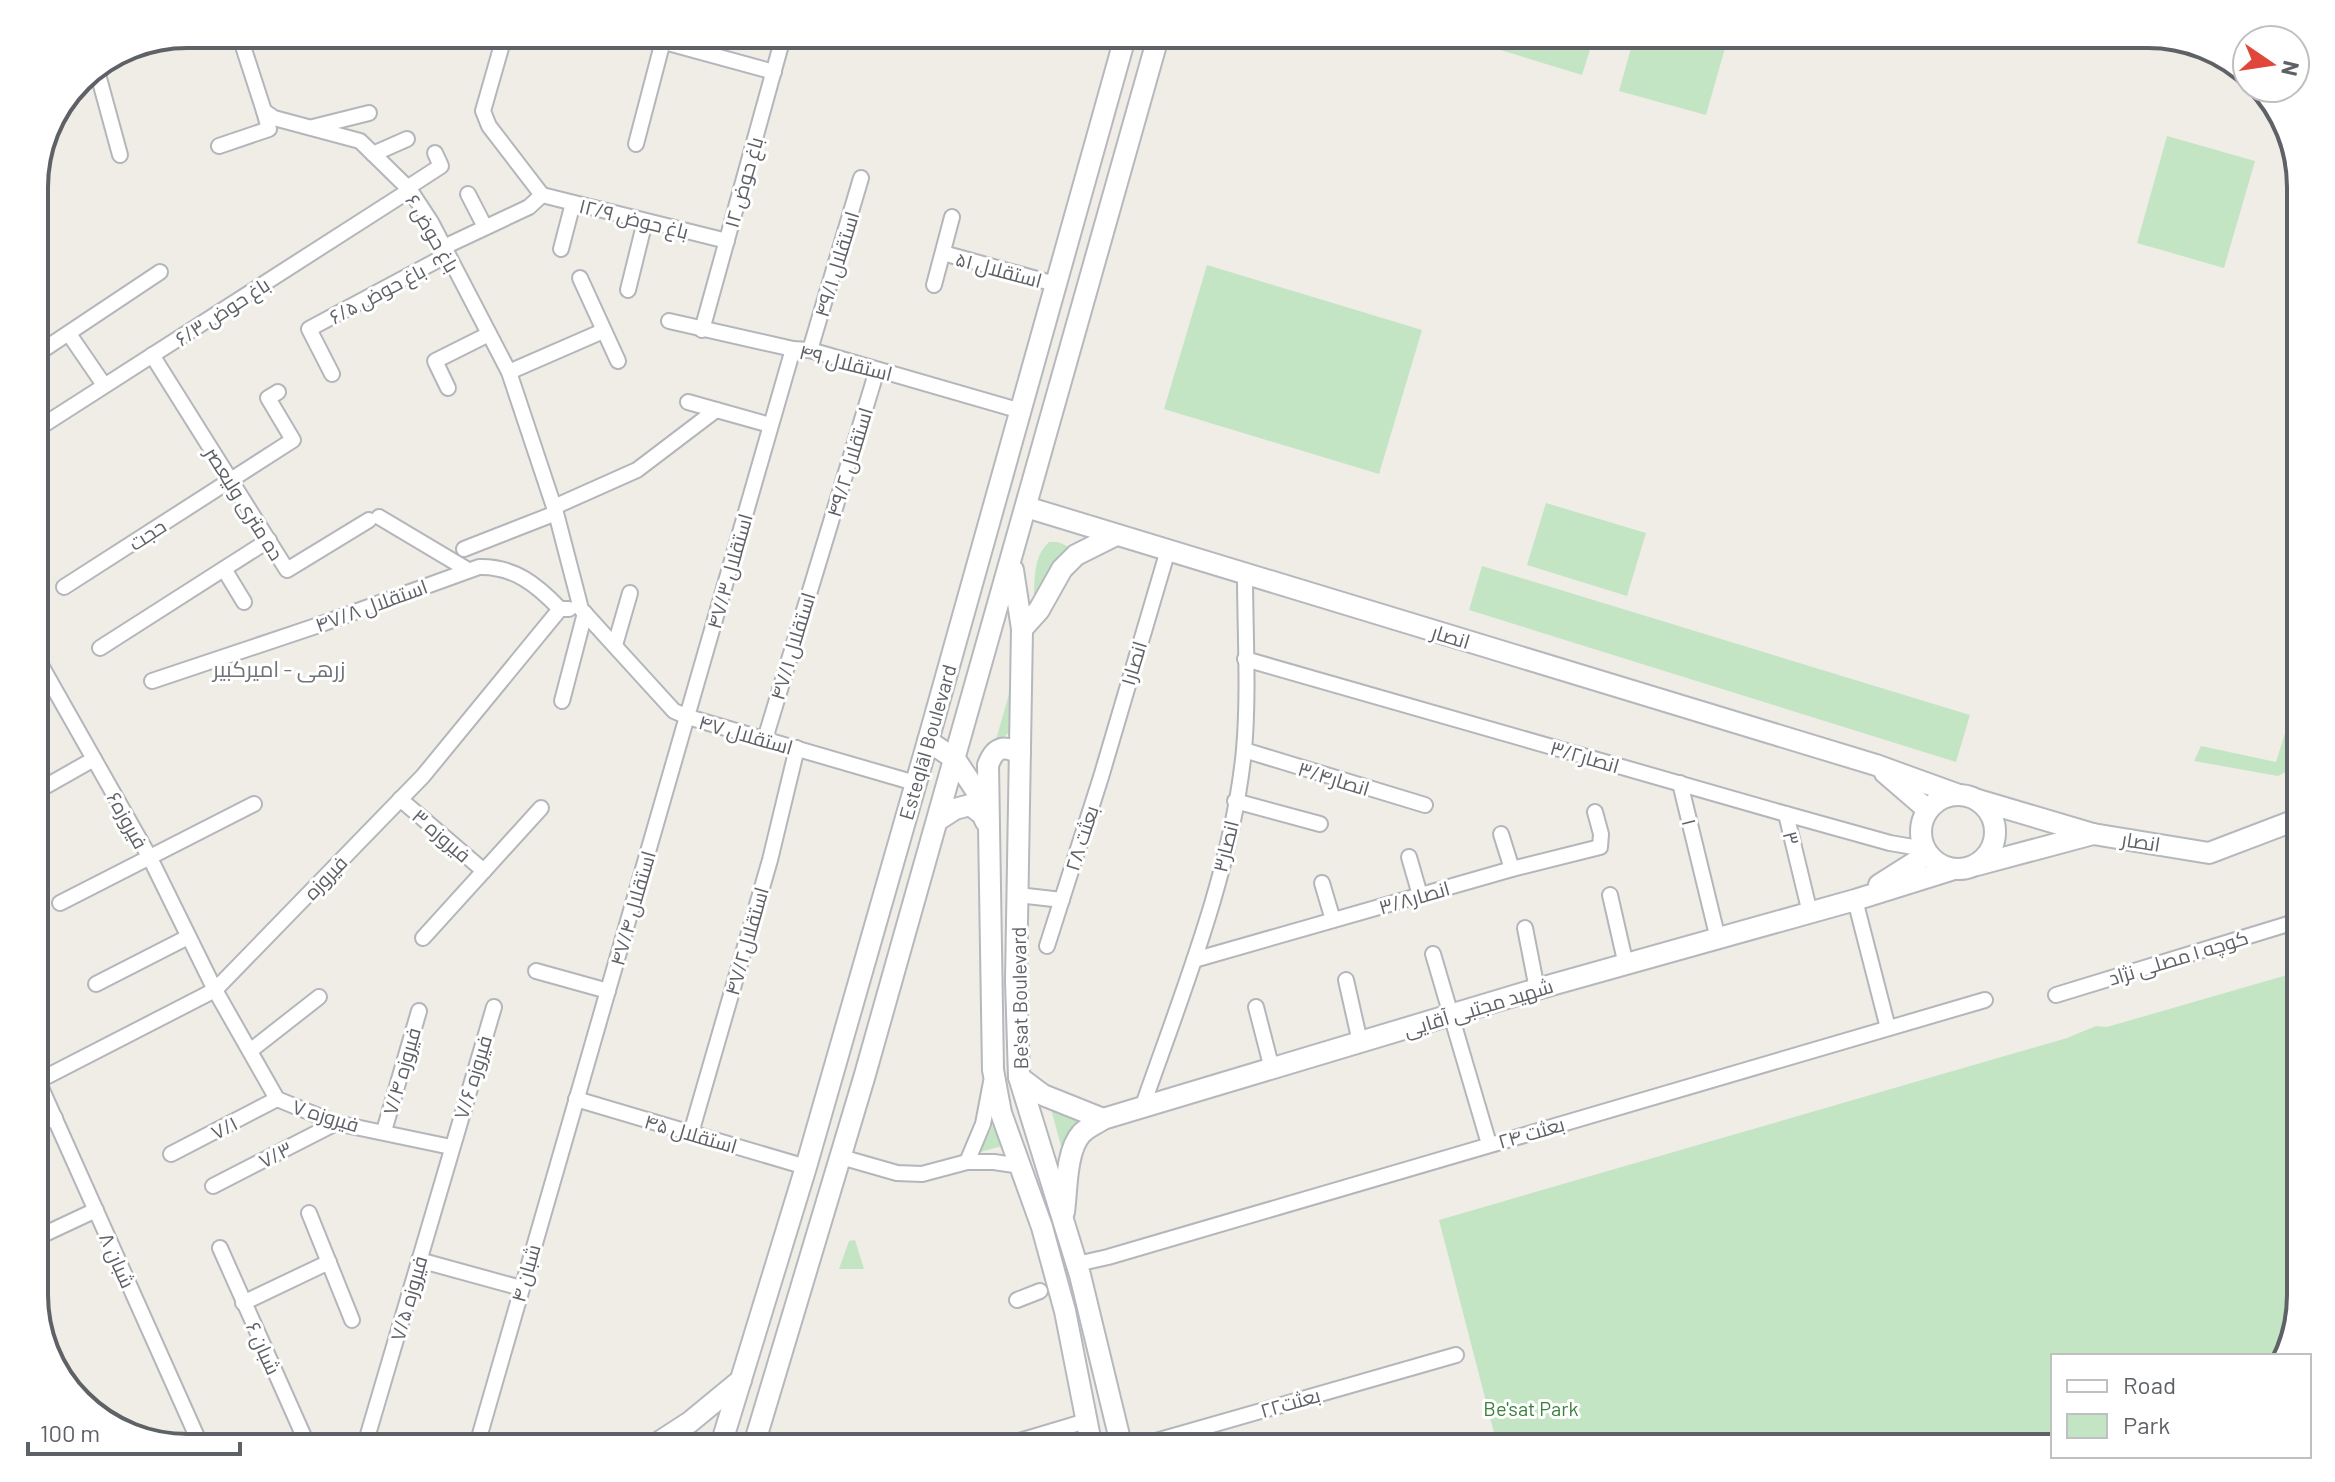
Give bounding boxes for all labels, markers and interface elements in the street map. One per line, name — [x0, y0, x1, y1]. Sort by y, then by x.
north arrow — [2231, 24, 2311, 104]
text: N — [2277, 59, 2306, 79]
street label: ۱۲ باغ حوض — [719, 134, 770, 231]
street label: ۶ باغ حوض — [398, 190, 465, 278]
street label: ۱۲/۹ باغ حوض — [576, 193, 691, 246]
street label: ۴۹/۱ استقلال — [809, 208, 865, 320]
street label: ۵۱ استقلال — [953, 246, 1045, 294]
street label: ۶/۵ باغ حوض — [325, 258, 431, 331]
street label: ۶/۳ باغ حوض — [170, 272, 275, 353]
street label: ۴۹ استقلال — [797, 339, 895, 387]
street label: ۴۹/۲ استقلال — [821, 404, 879, 520]
street label: ده متری ولیعصر — [198, 441, 289, 565]
street label: ۴۷/۳ استقلال — [701, 511, 759, 632]
street label: حجت — [124, 513, 170, 555]
street label: ۴۷/۸ استقلال — [312, 574, 431, 638]
street label: ۴۷/۱ استقلال — [764, 589, 822, 703]
street label: انصار — [1428, 619, 1473, 654]
street label: انصار۱ — [1115, 638, 1152, 688]
district label: زرهی - امیرکبیر — [211, 655, 345, 683]
street label: Esteqlāl Boulevard — [893, 662, 961, 822]
street label: ۴۷ استقلال — [695, 709, 796, 761]
street label: انصار۳/۲ — [1547, 735, 1622, 778]
street label: انصار۳/۴ — [1295, 756, 1373, 801]
street label: فیروزه۶ — [102, 787, 153, 853]
street label: بعثت ۲۸ — [1059, 802, 1103, 874]
street label: ۳ فیروزه — [407, 803, 476, 868]
street label: ۱ — [1678, 816, 1702, 828]
street label: انصار۳ — [1207, 818, 1244, 875]
street label: انصار — [2119, 826, 2162, 857]
street label: ۳ — [1779, 829, 1805, 847]
street label: ۴۷/۴ استقلال — [604, 848, 662, 969]
street label: فیروزه — [298, 850, 352, 905]
street label: انصار۳/۸ — [1376, 875, 1453, 920]
street label: استقلال۴۷/۲ — [719, 884, 775, 999]
street label: کوچه ۱ مصلی نژاد — [2105, 924, 2251, 992]
street label: Be'sat Boulevard — [1006, 926, 1032, 1070]
street label: شهید مجتبی آقایی — [1400, 973, 1556, 1043]
street label: ۷/۴ فیروزه — [377, 1025, 426, 1118]
street label: ۷/۶ فیروزه — [448, 1032, 497, 1122]
street label: ۷ فیروزه — [290, 1094, 362, 1137]
street label: ۴۵ استقلال — [641, 1108, 740, 1160]
street label: ۷/۱ — [207, 1110, 241, 1144]
street label: بعثت ۲۴ — [1495, 1111, 1567, 1153]
street label: ۷/۳ — [254, 1136, 296, 1172]
street label: ۸ شبان — [93, 1229, 141, 1292]
street label: ۴ شبان — [505, 1241, 547, 1305]
street label: ۷/۵ فیروزه — [384, 1253, 433, 1344]
street label: ۶ شبان — [240, 1318, 286, 1379]
legend — [2051, 1354, 2311, 1458]
text: Road — [2123, 1370, 2176, 1399]
street label: بعثت۲۲ — [1257, 1382, 1323, 1422]
park label: Be'sat Park — [1483, 1396, 1579, 1420]
scale bar — [28, 1406, 240, 1456]
text: Park — [2123, 1410, 2170, 1439]
text: 100 m — [40, 1418, 100, 1447]

